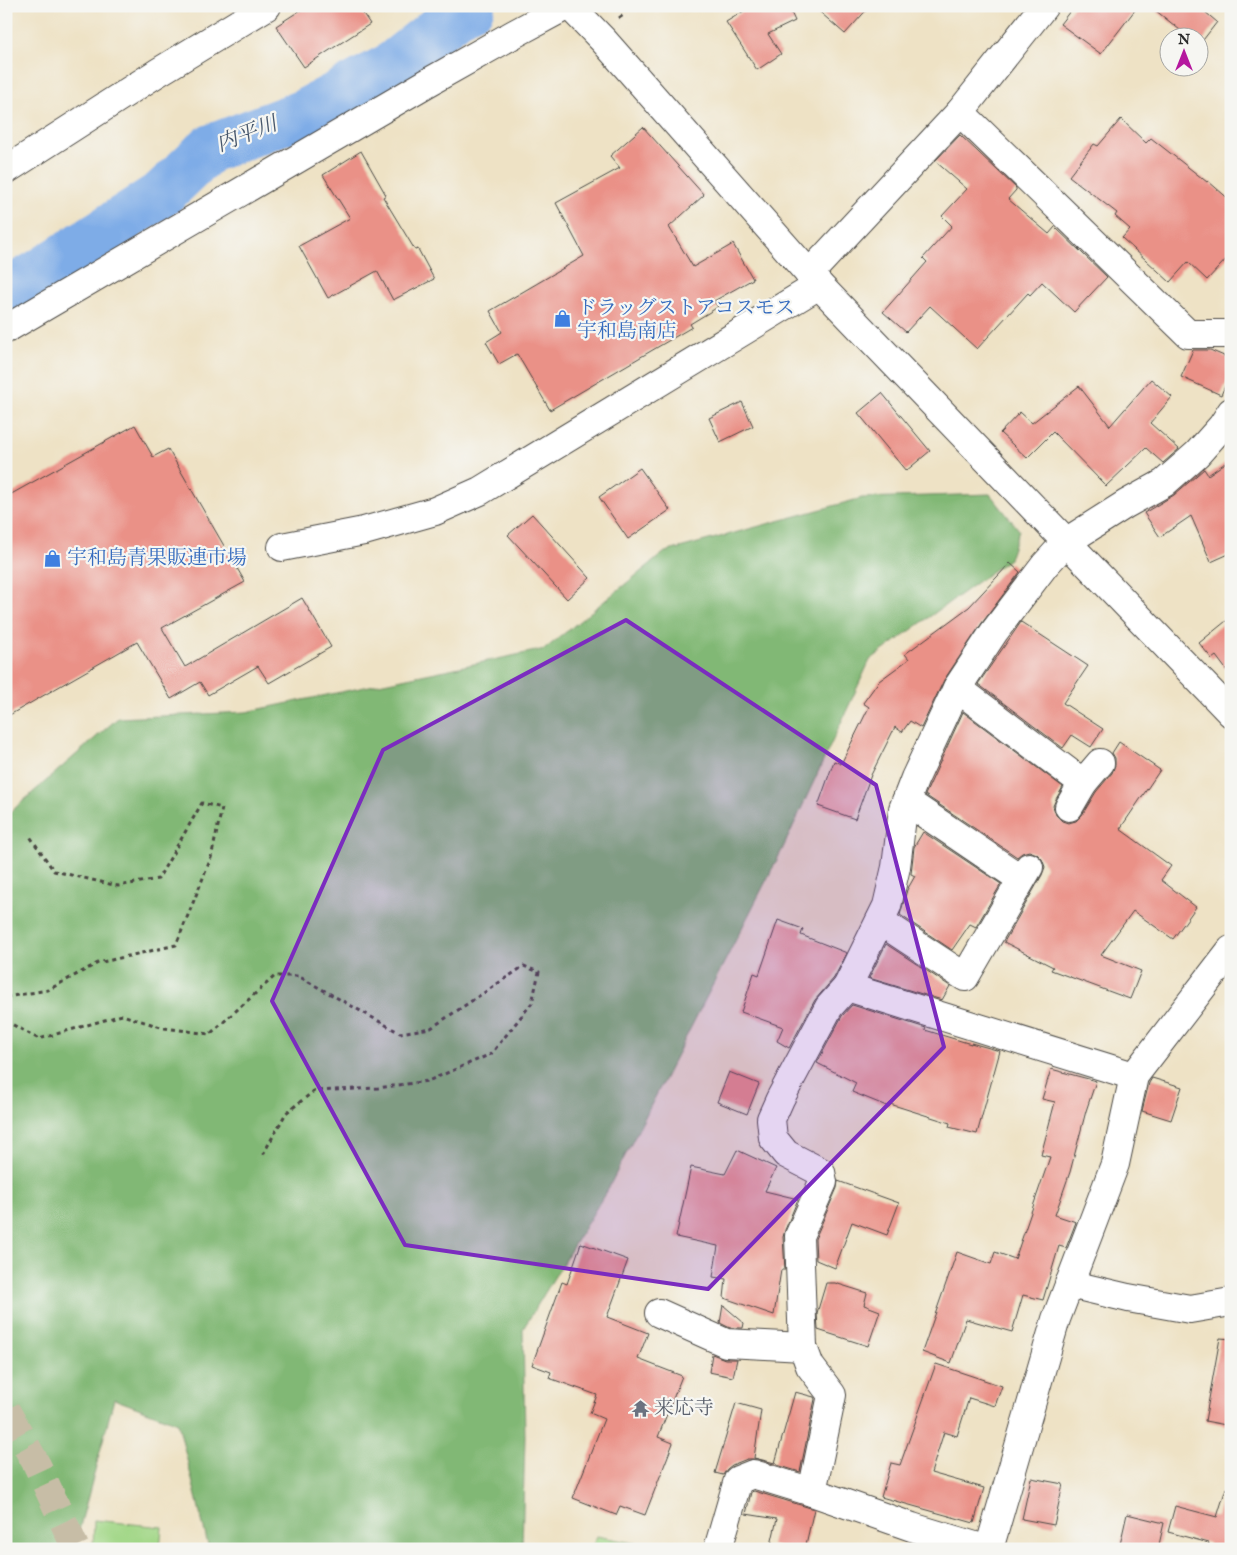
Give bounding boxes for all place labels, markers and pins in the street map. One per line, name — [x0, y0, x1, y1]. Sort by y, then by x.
place label: ドラッグストアコスモス 宇和島南店 — [577, 296, 795, 344]
shop icon: ドラッグストアコスモス 宇和島南店 — [553, 309, 573, 329]
place label: 宇和島青果販連市場 — [67, 546, 247, 571]
shop icon: 宇和島青果販連市場 — [43, 548, 63, 568]
place label: 来応寺 — [654, 1396, 714, 1421]
temple icon: 来応寺 — [630, 1398, 650, 1418]

